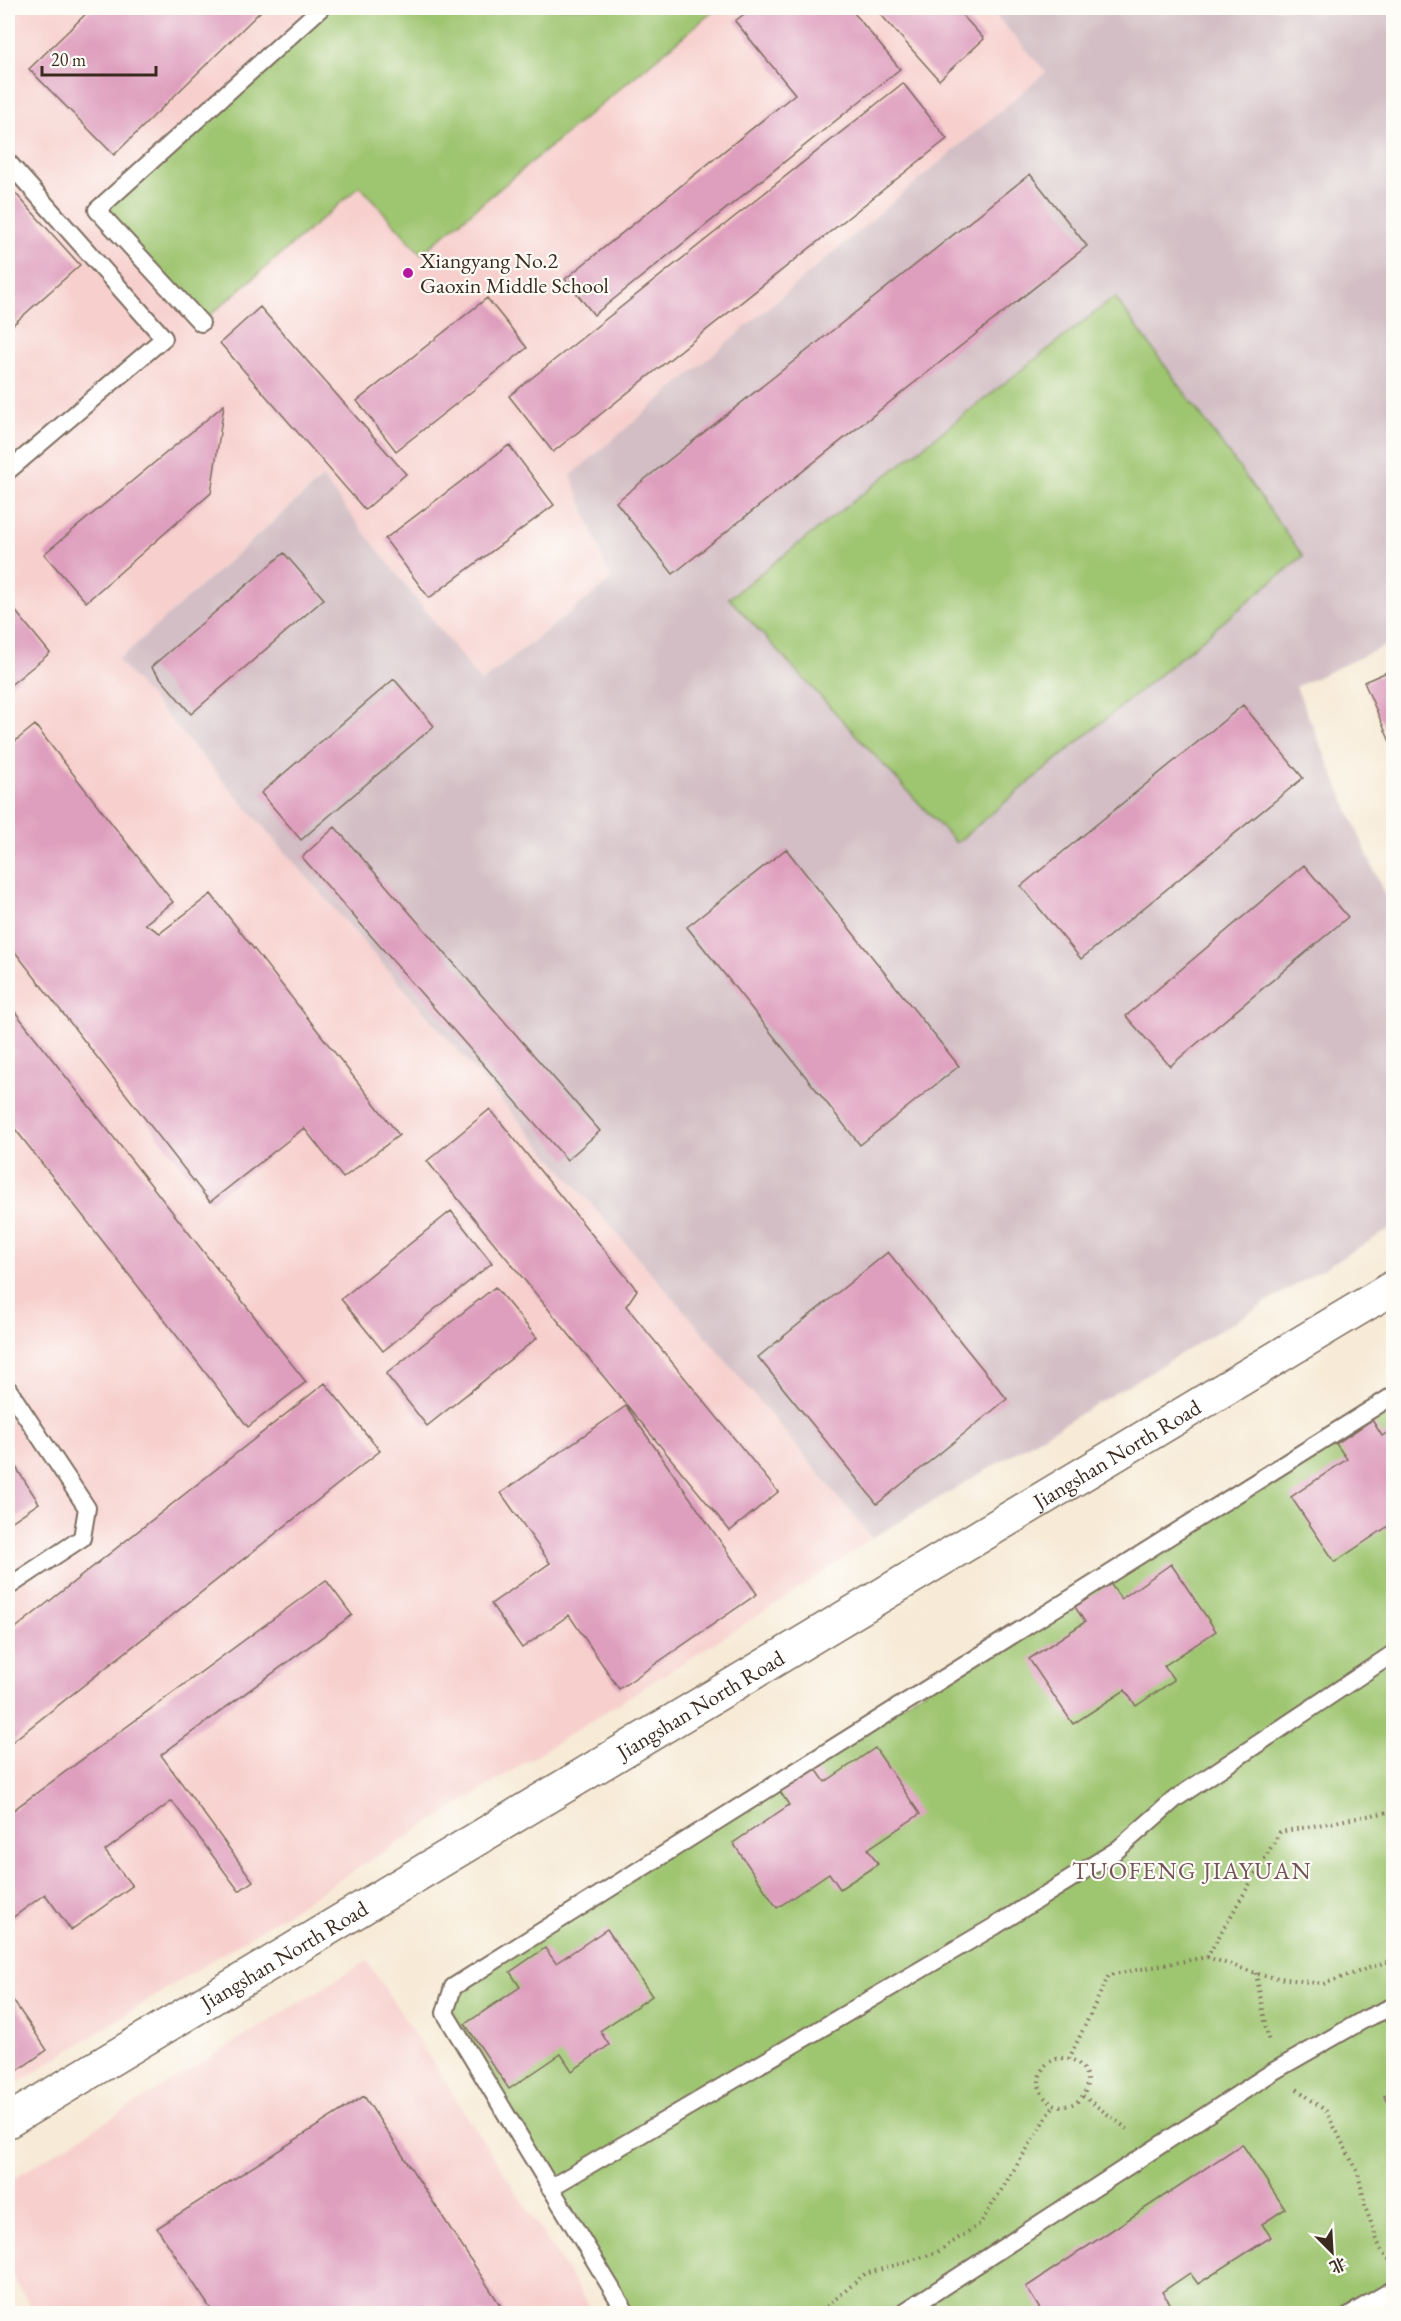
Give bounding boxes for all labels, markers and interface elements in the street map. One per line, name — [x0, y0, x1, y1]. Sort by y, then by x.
scale bar — [42, 39, 156, 77]
text: 20 m — [51, 48, 86, 71]
place label: Xiangyang No.2 Gaoxin Middle School — [419, 246, 609, 300]
marker: Xiangyang No.2 Gaoxin Middle School — [401, 266, 415, 280]
street label: Jiangshan North Road — [1026, 1392, 1207, 1517]
street label: Jiangshan North Road — [610, 1643, 790, 1767]
district label: TUOFENG JIAYUAN — [1072, 1855, 1312, 1886]
street label: Jiangshan North Road — [193, 1893, 374, 2018]
north arrow — [1302, 2222, 1362, 2282]
text: 北 — [1326, 2252, 1349, 2278]

